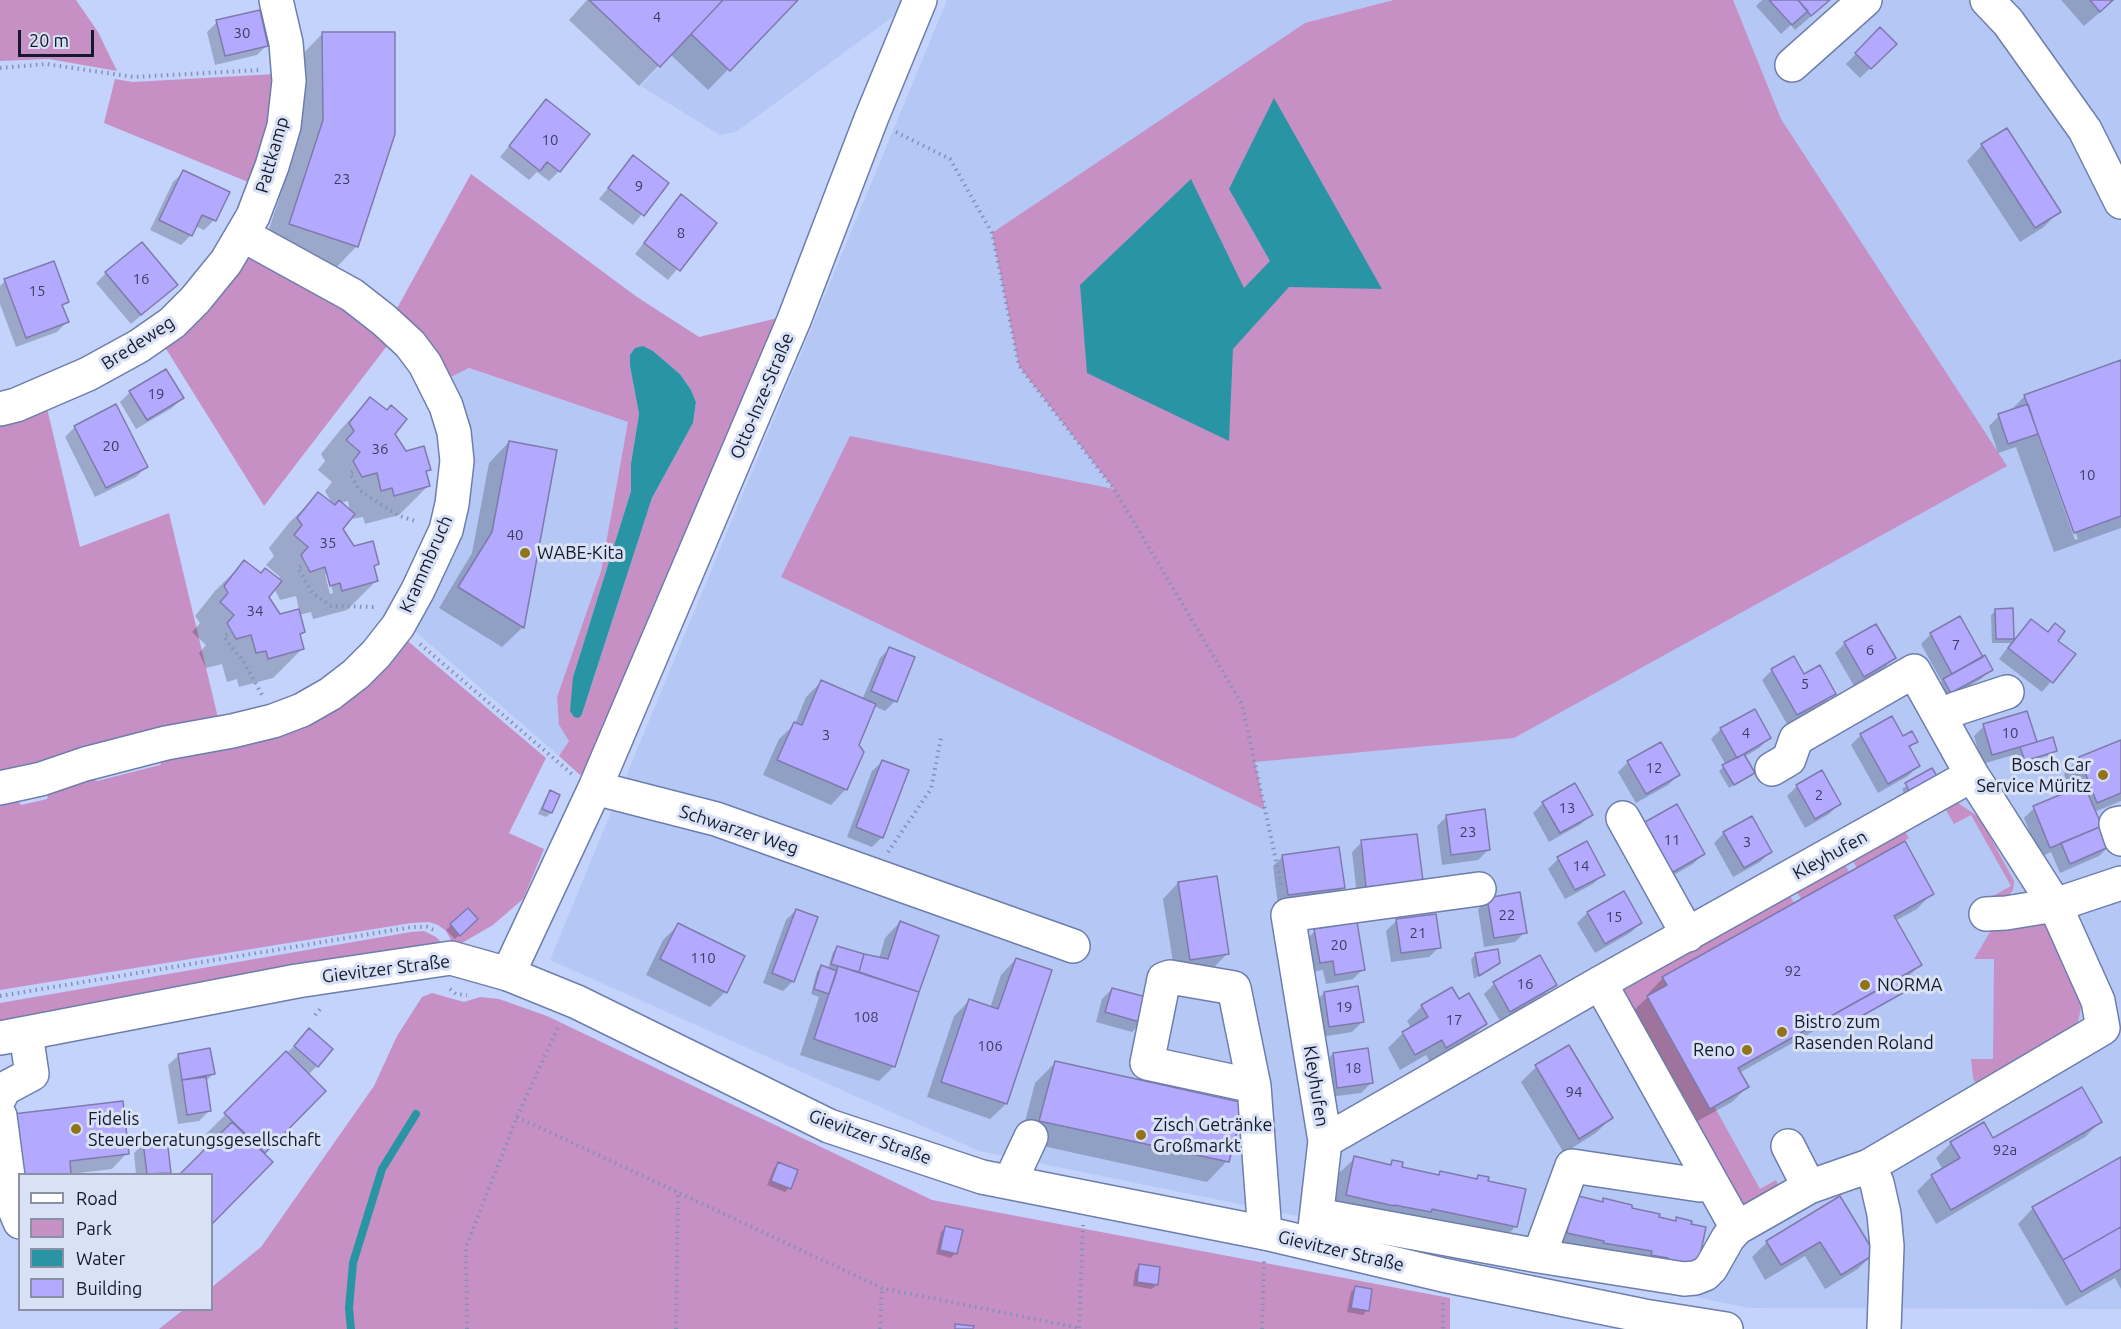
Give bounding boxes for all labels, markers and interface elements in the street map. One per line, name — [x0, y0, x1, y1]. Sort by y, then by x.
house number: 4 — [653, 8, 661, 26]
scale bar — [21, 18, 98, 56]
house number: 30 — [234, 24, 250, 42]
text: 20 m — [29, 30, 69, 50]
street label: Pattkamp — [251, 114, 293, 196]
house number: 10 — [542, 131, 558, 149]
house number: 23 — [334, 170, 350, 188]
house number: 9 — [635, 177, 643, 195]
house number: 8 — [677, 224, 685, 242]
house number: 16 — [133, 270, 149, 288]
house number: 15 — [29, 282, 45, 300]
street label: Bredeweg — [97, 311, 179, 375]
street label: Otto-Inze-Straße — [726, 329, 798, 463]
house number: 19 — [148, 385, 164, 403]
house number: 20 — [103, 437, 119, 455]
house number: 36 — [372, 440, 388, 458]
house number: 10 — [2079, 466, 2095, 484]
street label: Krammbruch — [395, 512, 457, 616]
house number: 40 — [507, 526, 523, 544]
house number: 35 — [320, 534, 336, 552]
place label: WABE-Kita — [537, 542, 624, 564]
marker: WABE-Kita — [518, 546, 532, 560]
house number: 34 — [247, 602, 263, 620]
house number: 7 — [1952, 636, 1960, 654]
house number: 6 — [1866, 641, 1874, 659]
house number: 5 — [1801, 675, 1809, 693]
house number: 4 — [1742, 724, 1750, 742]
house number: 10 — [2002, 724, 2018, 742]
house number: 3 — [822, 726, 830, 744]
place label: Bosch Car Service Müritz — [1976, 754, 2091, 796]
house number: 12 — [1646, 759, 1662, 777]
marker: Bosch Car Service Müritz — [2096, 768, 2110, 782]
house number: 2 — [1815, 786, 1823, 804]
house number: 13 — [1559, 799, 1575, 817]
street label: Schwarzer Weg — [677, 801, 801, 859]
house number: 23 — [1460, 823, 1476, 841]
street label: Kleyhufen — [1789, 826, 1871, 884]
house number: 11 — [1664, 831, 1680, 849]
house number: 3 — [1743, 833, 1751, 851]
house number: 14 — [1573, 857, 1589, 875]
house number: 22 — [1499, 906, 1515, 924]
house number: 15 — [1606, 908, 1622, 926]
house number: 21 — [1410, 924, 1426, 942]
house number: 20 — [1331, 936, 1347, 954]
house number: 110 — [690, 949, 716, 967]
street label: Gievitzer Straße — [321, 950, 451, 988]
house number: 92 — [1785, 962, 1801, 980]
place label: NORMA — [1877, 974, 1942, 996]
house number: 16 — [1517, 975, 1533, 993]
marker: NORMA — [1858, 978, 1872, 992]
house number: 19 — [1336, 998, 1352, 1016]
house number: 108 — [853, 1008, 879, 1026]
house number: 17 — [1446, 1011, 1462, 1029]
place label: Bistro zum Rasenden Roland — [1794, 1011, 1934, 1054]
marker: Bistro zum Rasenden Roland — [1775, 1025, 1789, 1039]
house number: 106 — [977, 1037, 1003, 1055]
place label: Reno — [1693, 1039, 1735, 1061]
marker: Reno — [1740, 1043, 1754, 1057]
street label: Kleyhufen — [1299, 1044, 1333, 1128]
house number: 18 — [1345, 1059, 1361, 1077]
house number: 94 — [1566, 1083, 1582, 1101]
street label: Gievitzer Straße — [806, 1105, 934, 1169]
place label: Fidelis Steuerberatungsgesellschaft — [88, 1108, 321, 1150]
place label: Zisch Getränke Großmarkt — [1153, 1114, 1272, 1156]
marker: Fidelis Steuerberatungsgesellschaft — [69, 1122, 83, 1136]
marker: Zisch Getränke Großmarkt — [1134, 1128, 1148, 1142]
house number: 92a — [1993, 1141, 2017, 1159]
legend — [18, 1173, 213, 1311]
text: Road — [76, 1188, 118, 1208]
text: Park — [76, 1218, 112, 1238]
street label: Gievitzer Straße — [1276, 1226, 1406, 1276]
text: Water — [76, 1248, 125, 1268]
text: Building — [76, 1278, 142, 1298]

